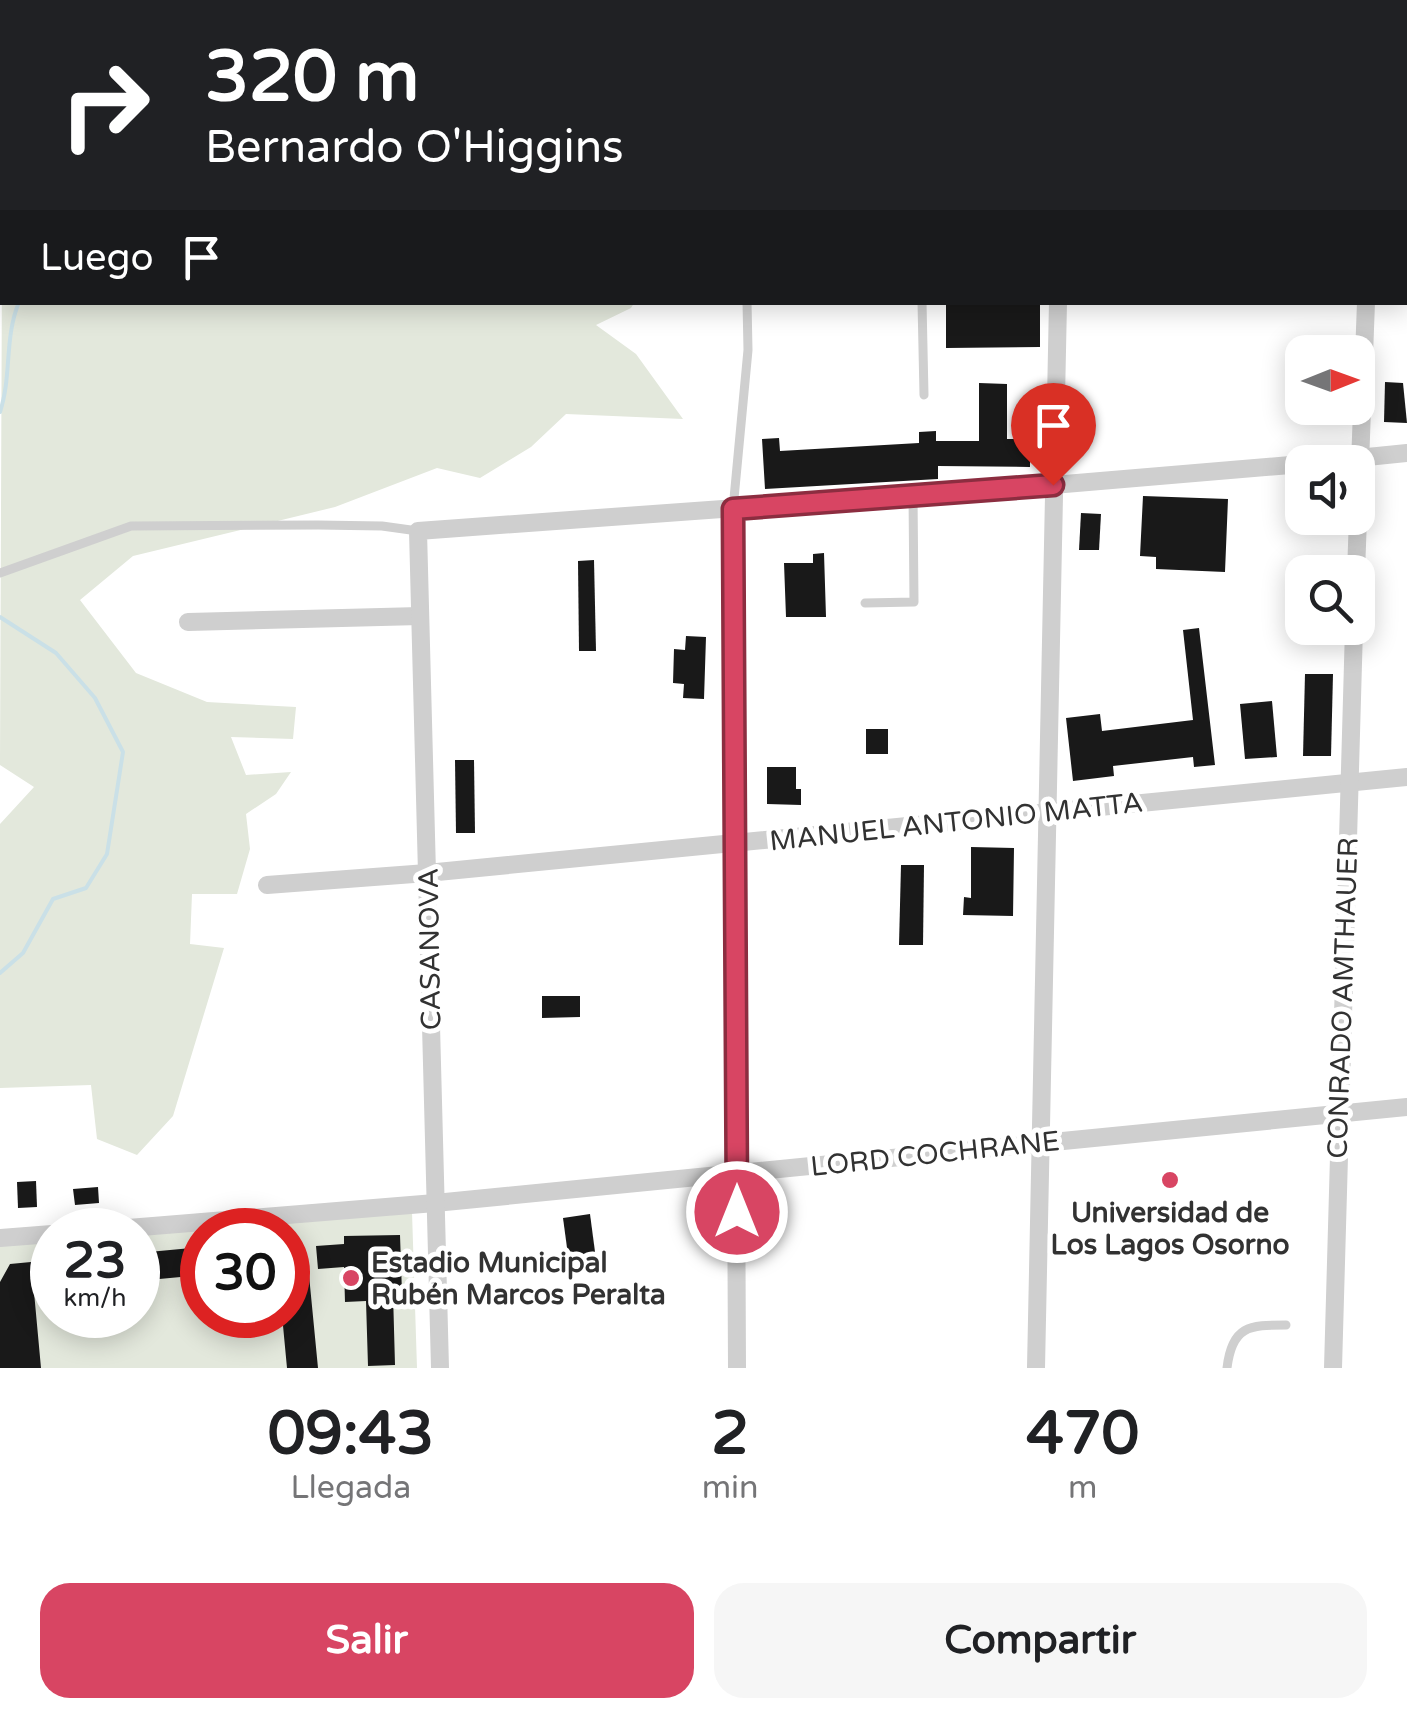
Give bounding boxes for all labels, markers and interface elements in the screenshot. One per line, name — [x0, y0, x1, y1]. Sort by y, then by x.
text: 320 m — [205, 36, 419, 120]
icon: right — [40, 40, 170, 170]
text: Bernardo O'Higgins — [205, 121, 624, 175]
icon: arrive — [174, 230, 229, 285]
text: Luego — [40, 235, 154, 281]
north arrow — [1285, 335, 1375, 425]
map controls — [1285, 335, 1375, 645]
pin — [1011, 383, 1096, 486]
icon: arrive — [1026, 398, 1081, 453]
button: sound — [1285, 445, 1375, 535]
button: search — [1285, 555, 1375, 645]
street label: MANUEL ANTONIO MATTA — [768, 785, 1145, 859]
street label: CONRADO AMTHAUER — [1320, 837, 1366, 1159]
street label: CASANOVA — [412, 867, 448, 1030]
street label: LORD COCHRANE — [809, 1124, 1061, 1184]
position arrow — [685, 1160, 789, 1264]
marker: Universidad de Los Lagos Osorno — [1159, 1169, 1181, 1191]
place label: Universidad de Los Lagos Osorno — [1051, 1196, 1289, 1262]
speed limit sign: 30 — [180, 1208, 310, 1338]
text: 23 — [64, 1231, 126, 1291]
place label: Estadio Municipal Rubén Marcos Peralta — [371, 1246, 666, 1312]
marker: Estadio Municipal Rubén Marcos Peralta — [340, 1267, 362, 1289]
text: km/h — [64, 1283, 126, 1313]
text: 09:43 — [268, 1398, 434, 1470]
text: 2 — [711, 1398, 749, 1470]
text: 470 — [1026, 1398, 1139, 1470]
text: Llegada — [290, 1469, 411, 1507]
text: min — [702, 1469, 759, 1507]
text: m — [1068, 1469, 1097, 1507]
button: Salir — [40, 1583, 694, 1698]
button: Compartir — [714, 1583, 1367, 1698]

